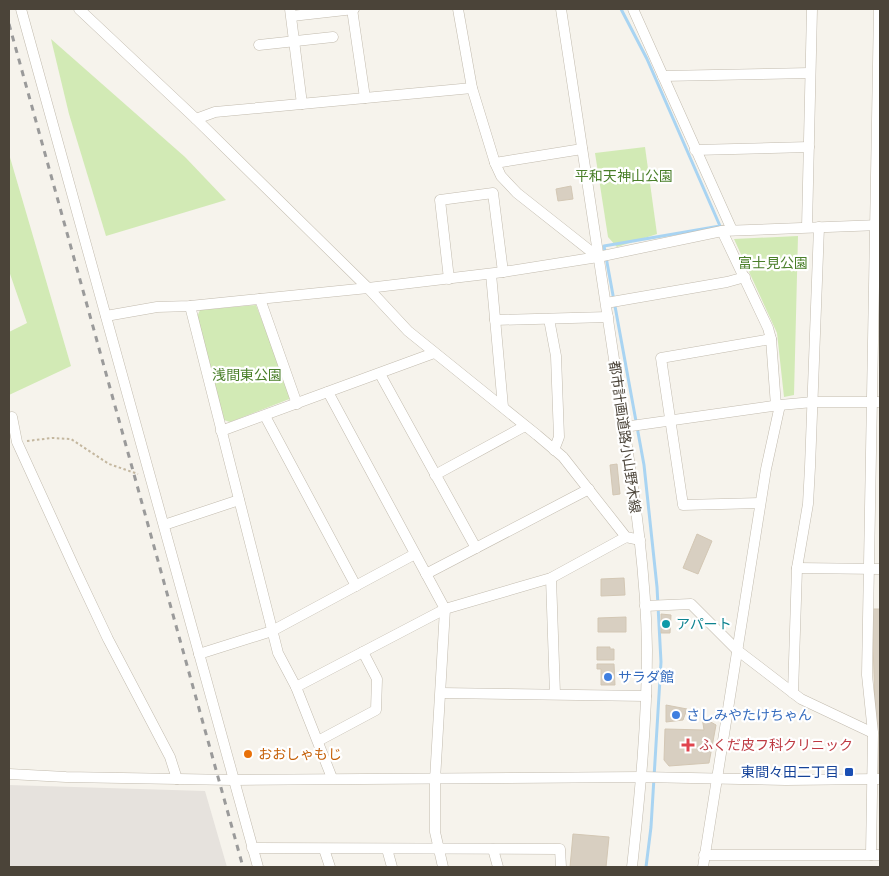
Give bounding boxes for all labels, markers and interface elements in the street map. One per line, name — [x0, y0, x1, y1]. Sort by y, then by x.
park label: 平和天神山公園 — [575, 167, 673, 184]
park label: 富士見公園 — [738, 254, 808, 271]
street label: 都市計画道路小山野木線 — [606, 359, 645, 514]
park label: 浅間東公園 — [212, 366, 282, 383]
place label: アパート — [676, 615, 732, 632]
marker: アパート — [660, 618, 672, 630]
place label: サラダ館 — [618, 668, 674, 685]
marker: サラダ館 — [602, 671, 614, 683]
place label: さしみやたけちゃん — [686, 706, 812, 723]
marker: さしみやたけちゃん — [670, 709, 682, 721]
place label: ふくだ皮フ科クリニック — [699, 736, 853, 753]
marker: ふくだ皮フ科クリニック — [681, 738, 695, 752]
place label: おおしゃもじ — [258, 745, 342, 762]
marker: おおしゃもじ — [242, 748, 254, 760]
place label: 東間々田二丁目 — [741, 763, 839, 780]
marker: 東間々田二丁目 — [843, 766, 855, 778]

